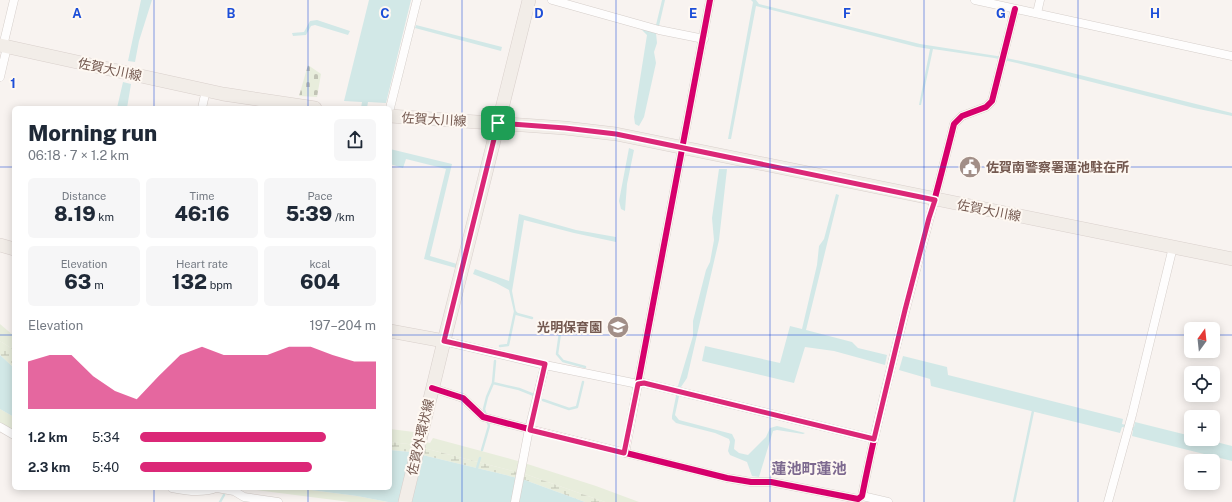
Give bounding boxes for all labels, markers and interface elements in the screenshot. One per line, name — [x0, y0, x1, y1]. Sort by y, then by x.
text: A — [72, 6, 82, 21]
text: B — [227, 6, 236, 21]
text: C — [380, 6, 390, 21]
text: D — [534, 6, 544, 21]
text: E — [689, 6, 697, 21]
text: F — [843, 6, 851, 21]
text: G — [996, 6, 1006, 21]
text: H — [1150, 6, 1160, 21]
street label: 佐賀大川線 — [77, 55, 143, 84]
text: 1 — [10, 76, 16, 91]
pin — [481, 106, 515, 140]
street label: 佐賀大川線 — [401, 110, 467, 129]
icon: arrive — [487, 112, 509, 134]
button: share — [334, 119, 376, 161]
text: Morning run — [28, 120, 157, 146]
text: 06:18 · 7 × 1.2 km — [28, 148, 129, 163]
public building icon: 佐賀南警察署蓮池駐在所 — [957, 154, 983, 180]
place label: 佐賀南警察署蓮池駐在所 — [986, 160, 1129, 175]
text: Distance — [62, 190, 106, 202]
text: Time — [189, 190, 215, 202]
text: Pace — [307, 190, 333, 202]
street label: 佐賀大川線 — [956, 197, 1022, 224]
text: 8.19 — [54, 202, 96, 226]
text: 46:16 — [174, 202, 230, 226]
text: 5:39 — [286, 202, 332, 226]
text: km — [96, 211, 114, 223]
text: /km — [332, 211, 354, 223]
text: Elevation — [61, 258, 107, 270]
text: Heart rate — [176, 258, 228, 270]
text: kcal — [309, 258, 331, 270]
text: 63 — [64, 270, 91, 294]
text: 132 — [172, 270, 207, 294]
text: 604 — [300, 270, 340, 294]
text: m — [91, 279, 104, 291]
text: bpm — [207, 279, 232, 291]
school or university icon: 光明保育園 — [605, 314, 631, 340]
text: Elevation — [28, 318, 83, 333]
text: 197–204 m — [310, 318, 376, 333]
place label: 光明保育園 — [537, 320, 602, 335]
north arrow — [1184, 322, 1220, 358]
map controls — [1184, 322, 1220, 490]
button: locate — [1184, 366, 1220, 402]
street label: 佐賀外環状線 — [404, 397, 437, 477]
button: + — [1184, 410, 1220, 446]
text: 1.2 km — [28, 430, 68, 445]
text: 5:34 — [92, 430, 120, 445]
button: − — [1184, 454, 1220, 490]
text: 2.3 km — [28, 460, 71, 475]
text: 5:40 — [92, 460, 119, 475]
district label: 蓮池町蓮池 — [771, 460, 847, 477]

